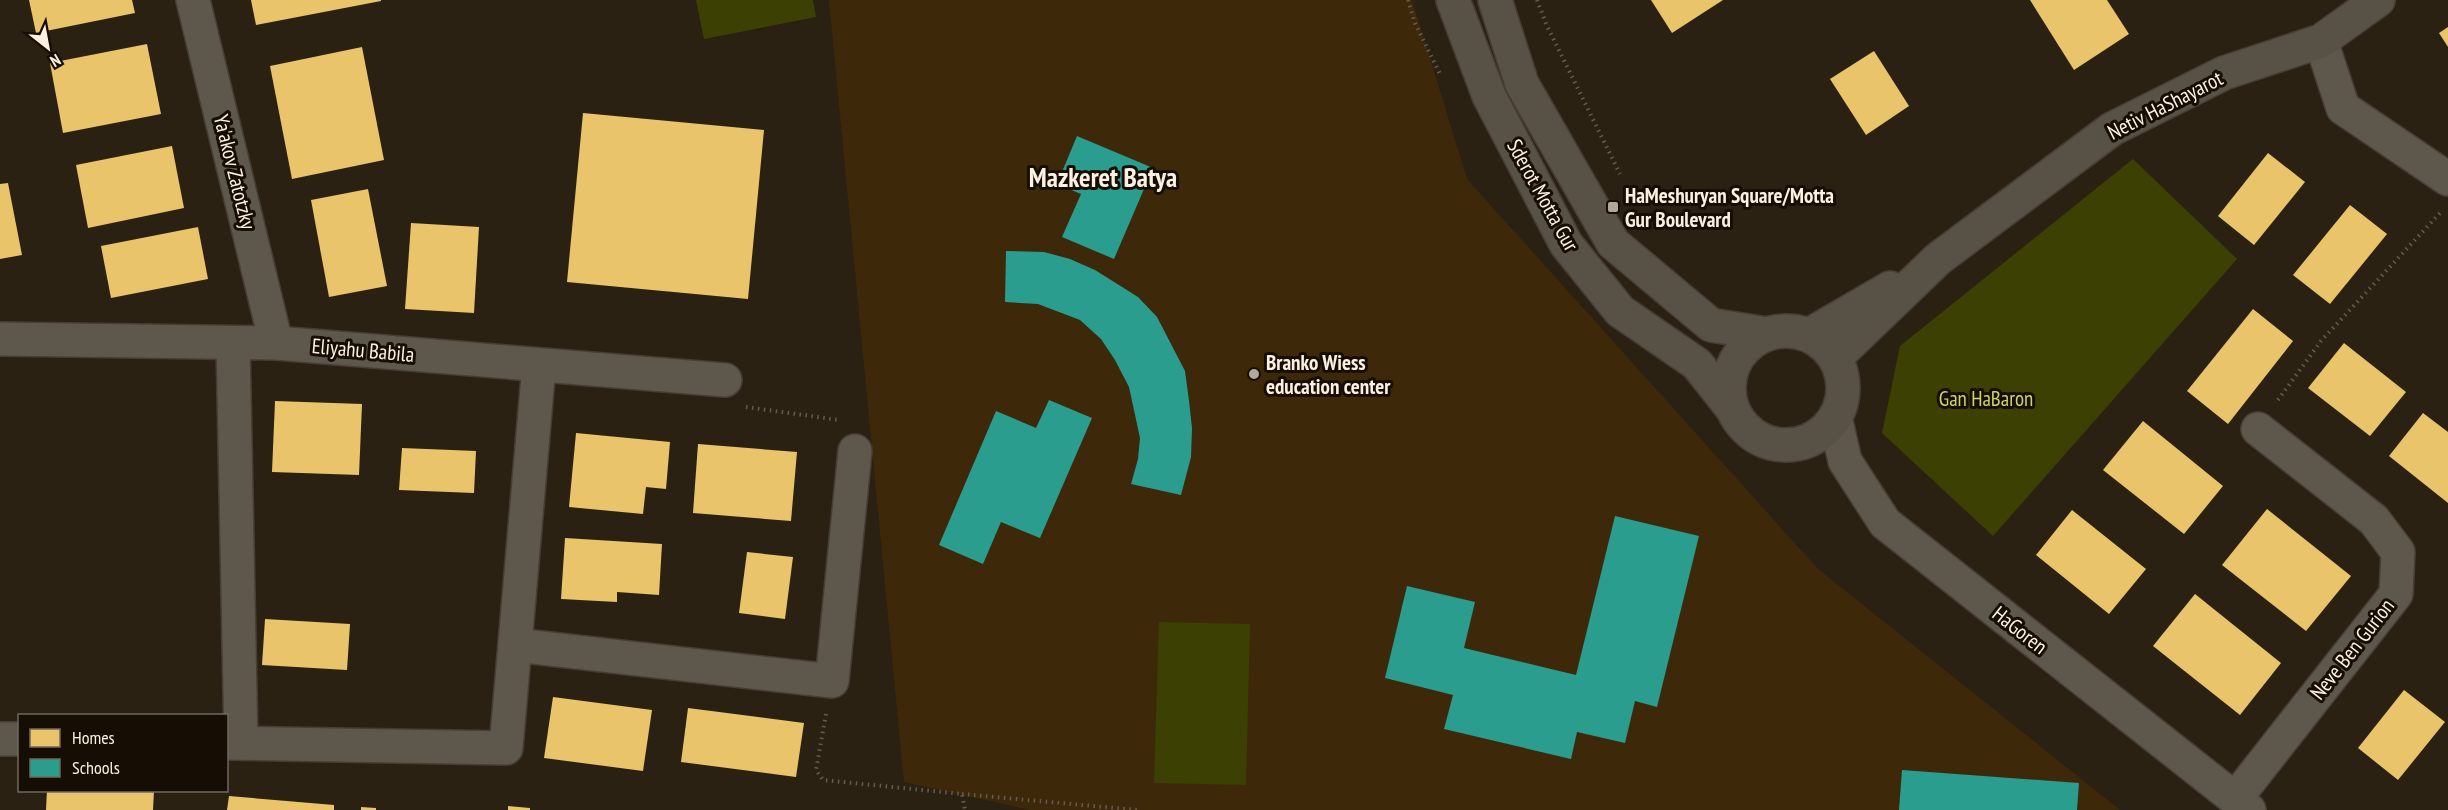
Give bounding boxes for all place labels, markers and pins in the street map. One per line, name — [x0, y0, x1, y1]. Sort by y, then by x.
place label: HaMeshuryan Square/Motta Gur Boulevard — [1625, 182, 1834, 233]
marker: HaMeshuryan Square/Motta Gur Boulevard — [1606, 200, 1620, 214]
place label: Branko Wiess education center — [1266, 349, 1391, 400]
marker: Branko Wiess education center — [1247, 367, 1261, 381]

